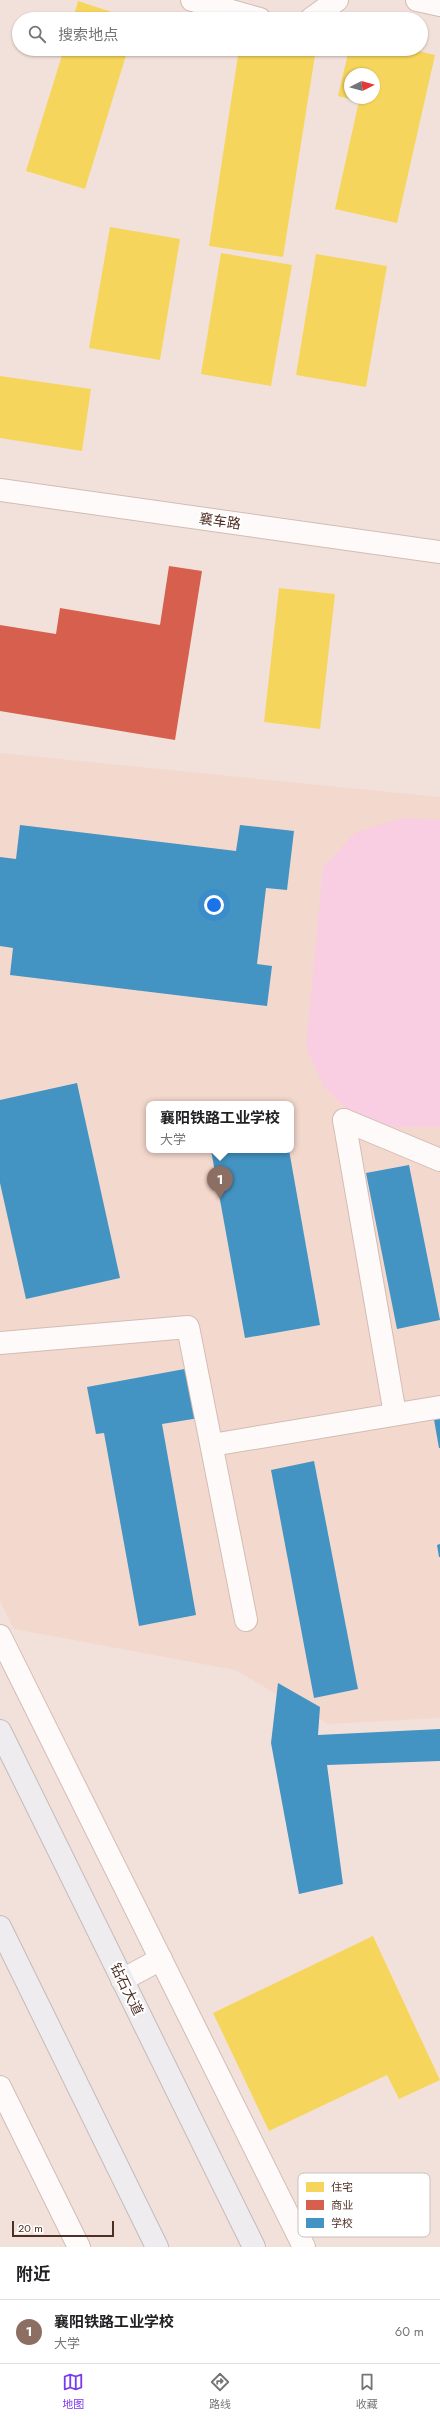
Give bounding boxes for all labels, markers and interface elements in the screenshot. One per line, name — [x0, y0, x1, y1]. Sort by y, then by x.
search box — [12, 12, 428, 56]
icon: search — [26, 23, 48, 45]
text: 搜索地点 — [58, 24, 118, 46]
north arrow — [344, 68, 380, 104]
street label: 襄车路 — [198, 508, 242, 534]
your location — [204, 895, 224, 915]
popup — [146, 1101, 294, 1153]
text: 襄阳铁路工业学校 — [160, 1107, 280, 1129]
text: 大学 — [160, 1130, 186, 1149]
pin: 1 — [207, 1166, 233, 1199]
street label: 钻石大道 — [106, 1959, 148, 2019]
legend — [298, 2173, 430, 2237]
text: 住宅 — [331, 2179, 353, 2195]
text: 商业 — [331, 2197, 353, 2213]
text: 学校 — [331, 2215, 353, 2231]
scale bar — [12, 2219, 114, 2238]
text: 20 m — [18, 2220, 43, 2236]
text: 附近 — [16, 2262, 50, 2286]
text: 襄阳铁路工业学校 — [54, 2311, 174, 2333]
text: 1 — [26, 2322, 32, 2341]
text: 60 m — [395, 2322, 424, 2341]
text: 大学 — [54, 2334, 80, 2353]
tab: 地图 — [62, 2371, 84, 2412]
tab: 路线 — [209, 2371, 231, 2412]
tab: 收藏 — [356, 2371, 378, 2412]

